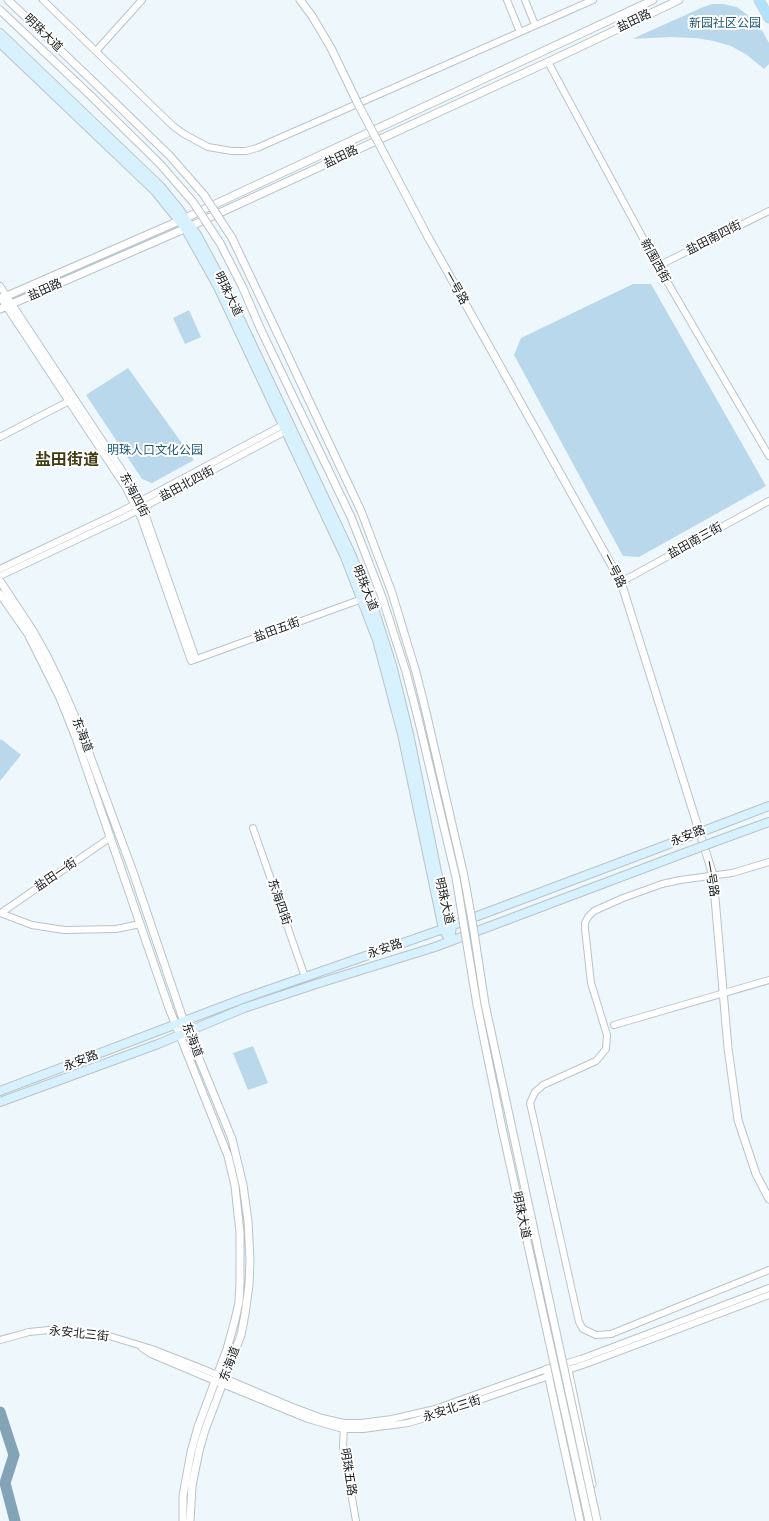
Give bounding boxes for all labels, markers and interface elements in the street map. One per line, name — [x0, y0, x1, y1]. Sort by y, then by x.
street label: 盐田路 — [615, 7, 653, 35]
street label: 明珠大道 — [21, 11, 65, 55]
park label: 新园社区公园 — [689, 17, 761, 31]
street label: 盐田路 — [322, 143, 360, 171]
street label: 盐田南四街 — [684, 218, 744, 258]
street label: 新围西街 — [637, 237, 673, 285]
street label: 明珠大道 — [211, 269, 245, 319]
street label: 一号路 — [441, 269, 471, 307]
street label: 盐田路 — [26, 276, 64, 304]
park label: 明珠人口文化公园 — [107, 444, 203, 458]
district label: 盐田街道 — [35, 450, 99, 470]
street label: 盐田北四街 — [157, 464, 217, 504]
street label: 东海四街 — [116, 470, 152, 520]
street label: 盐田南三街 — [665, 520, 725, 562]
street label: 一号路 — [599, 552, 629, 590]
street label: 明珠大道 — [349, 563, 381, 613]
street label: 盐田五街 — [252, 615, 302, 645]
street label: 东海道 — [69, 716, 95, 754]
street label: 永安路 — [669, 823, 707, 849]
street label: 盐田一街 — [32, 856, 80, 894]
street label: 一号路 — [701, 860, 721, 898]
street label: 明珠大道 — [432, 876, 456, 926]
street label: 东海四街 — [264, 877, 294, 927]
street label: 永安路 — [366, 936, 404, 962]
street label: 东海道 — [179, 1021, 205, 1059]
street label: 永安路 — [62, 1048, 100, 1074]
street label: 明珠大道 — [509, 1190, 533, 1240]
street label: 永安北三街 — [48, 1324, 110, 1344]
street label: 东海道 — [217, 1345, 243, 1383]
street label: 永安北三街 — [421, 1393, 483, 1425]
street label: 明珠五路 — [337, 1447, 359, 1497]

